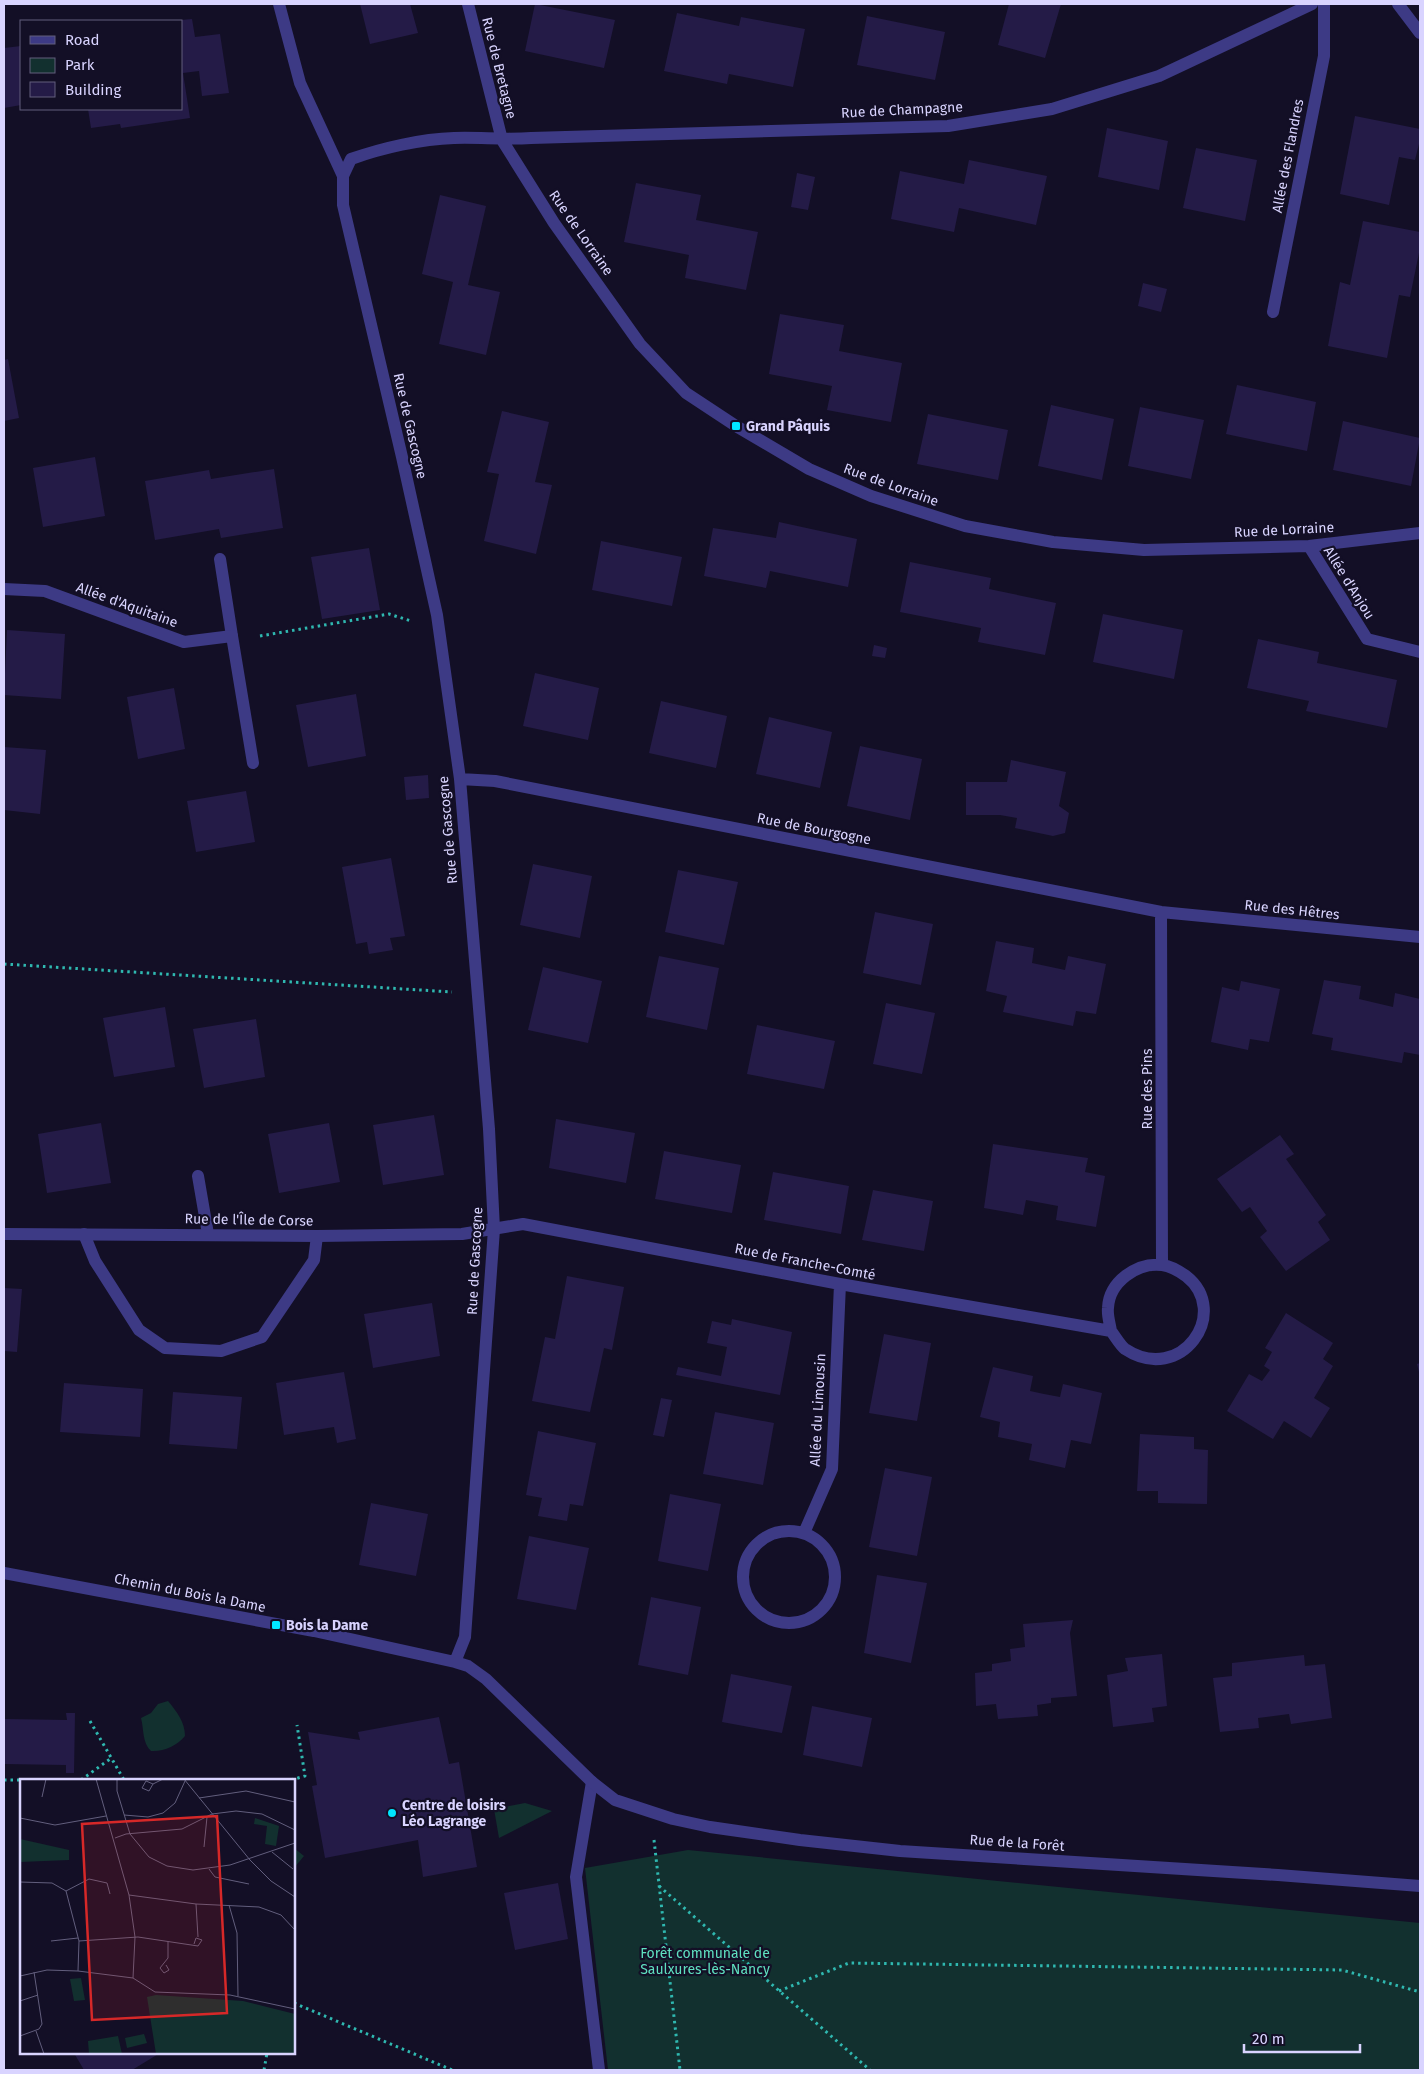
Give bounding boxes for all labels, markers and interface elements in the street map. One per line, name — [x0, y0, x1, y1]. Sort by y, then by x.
street label: Rue de Bretagne — [478, 15, 520, 121]
legend — [20, 20, 182, 110]
text: Road — [65, 31, 100, 49]
text: Park — [65, 56, 95, 74]
text: Building — [65, 81, 121, 99]
street label: Allée des Flandres — [1269, 97, 1307, 214]
street label: Rue de Champagne — [841, 98, 963, 122]
street label: Rue de Lorraine — [545, 187, 617, 279]
street label: Rue de Gascogne — [390, 371, 430, 481]
place label: Grand Pâquis — [746, 418, 830, 435]
marker: Grand Pâquis — [730, 420, 742, 432]
street label: Rue de Lorraine — [841, 460, 941, 510]
street label: Rue de Lorraine — [1234, 519, 1334, 541]
street label: Allée d'Anjou — [1320, 543, 1378, 623]
street label: Allée d'Aquitaine — [74, 579, 180, 631]
street label: Rue de Gascogne — [435, 775, 461, 885]
street label: Rue de Bourgogne — [755, 810, 873, 848]
street label: Rue des Hêtres — [1244, 897, 1341, 923]
street label: Rue des Pins — [1139, 1048, 1156, 1130]
street label: Rue de Gascogne — [464, 1207, 486, 1315]
street label: Rue de l'Île de Corse — [184, 1209, 314, 1230]
street label: Rue de Franche-Comté — [733, 1240, 877, 1284]
street label: Allée du Limousin — [807, 1353, 829, 1467]
street label: Chemin du Bois la Dame — [113, 1570, 267, 1616]
place label: Bois la Dame — [286, 1617, 368, 1634]
marker: Bois la Dame — [270, 1619, 282, 1631]
inset map — [20, 1779, 295, 2054]
place label: Centre de loisirs Léo Lagrange — [402, 1797, 506, 1830]
marker: Centre de loisirs Léo Lagrange — [386, 1807, 398, 1819]
street label: Rue de la Forêt — [969, 1831, 1066, 1855]
park label: Forêt communale de Saulxures-lès-Nancy — [640, 1945, 770, 1978]
scale bar — [1244, 2022, 1360, 2054]
text: 20 m — [1252, 2030, 1285, 2048]

